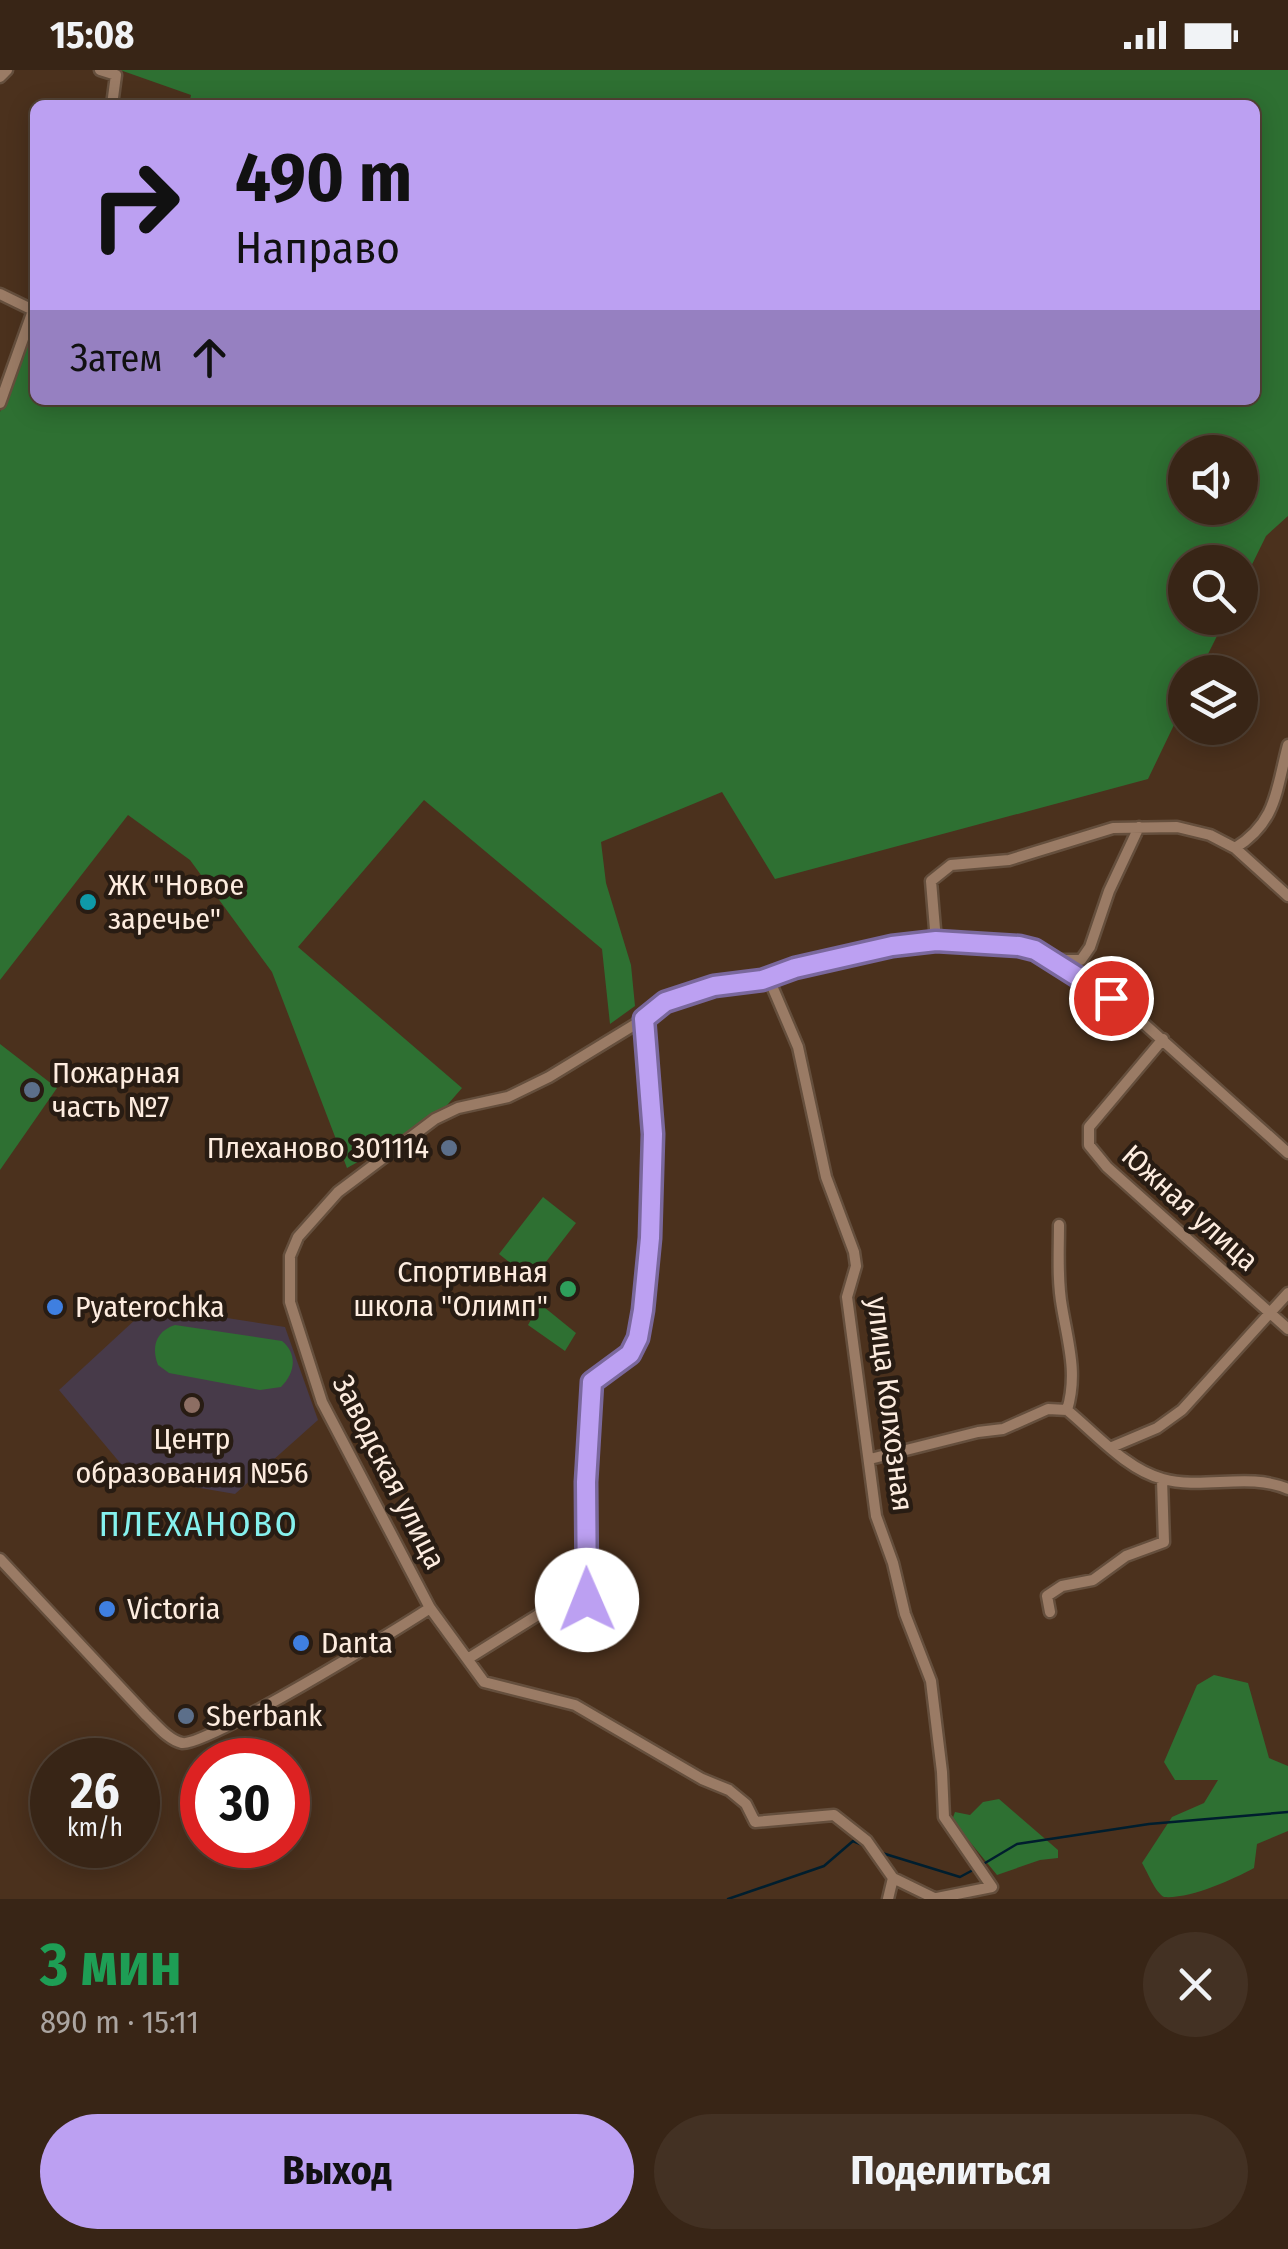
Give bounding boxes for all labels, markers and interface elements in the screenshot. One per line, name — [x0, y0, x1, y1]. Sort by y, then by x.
text: 15:08 — [50, 12, 134, 58]
text: 490 m — [235, 136, 412, 220]
icon: right — [70, 140, 200, 270]
text: Направо — [235, 221, 400, 275]
icon: ahead — [182, 330, 237, 385]
text: Затем — [70, 335, 162, 381]
map controls — [1168, 435, 1258, 745]
button: sound — [1168, 435, 1258, 525]
button: search — [1168, 545, 1258, 635]
button: layers — [1168, 655, 1258, 745]
place label: ЖК "Новое заречье" — [108, 867, 244, 937]
marker: ЖК "Новое заречье" — [77, 891, 99, 913]
pin — [1069, 956, 1154, 1041]
icon: arrive — [1084, 971, 1139, 1026]
place label: Пожарная часть №7 — [52, 1055, 181, 1125]
marker: Пожарная часть №7 — [21, 1079, 43, 1101]
place label: Плеханово 301114 — [207, 1130, 429, 1166]
marker: Плеханово 301114 — [438, 1137, 460, 1159]
street label: Южная улица — [1114, 1137, 1266, 1279]
place label: Спортивная школа "Олимп" — [353, 1254, 548, 1324]
marker: Спортивная школа "Олимп" — [557, 1278, 579, 1300]
place label: Pyaterochka — [75, 1289, 225, 1325]
street label: улица Колхозная — [859, 1295, 921, 1513]
marker: Pyaterochka — [44, 1296, 66, 1318]
street label: Заводская улица — [325, 1369, 453, 1575]
marker: Центр образования №56 — [181, 1394, 203, 1416]
place label: Центр образования №56 — [75, 1421, 309, 1491]
district label: ПЛЕХАНОВО — [99, 1503, 299, 1545]
position arrow — [535, 1548, 639, 1652]
place label: Victoria — [127, 1591, 221, 1627]
marker: Victoria — [96, 1598, 118, 1620]
place label: Danta — [321, 1625, 393, 1661]
marker: Danta — [290, 1632, 312, 1654]
place label: Sberbank — [206, 1698, 322, 1734]
marker: Sberbank — [175, 1705, 197, 1727]
speed limit sign: 30 — [180, 1738, 310, 1868]
text: 26 — [70, 1761, 120, 1821]
text: km/h — [67, 1813, 123, 1843]
text: 3 мин — [40, 1929, 182, 2001]
button: close — [1143, 1932, 1248, 2037]
text: 890 m · 15:11 — [40, 2003, 199, 2041]
button: Выход — [40, 2114, 634, 2229]
button: Поделиться — [654, 2114, 1248, 2229]

